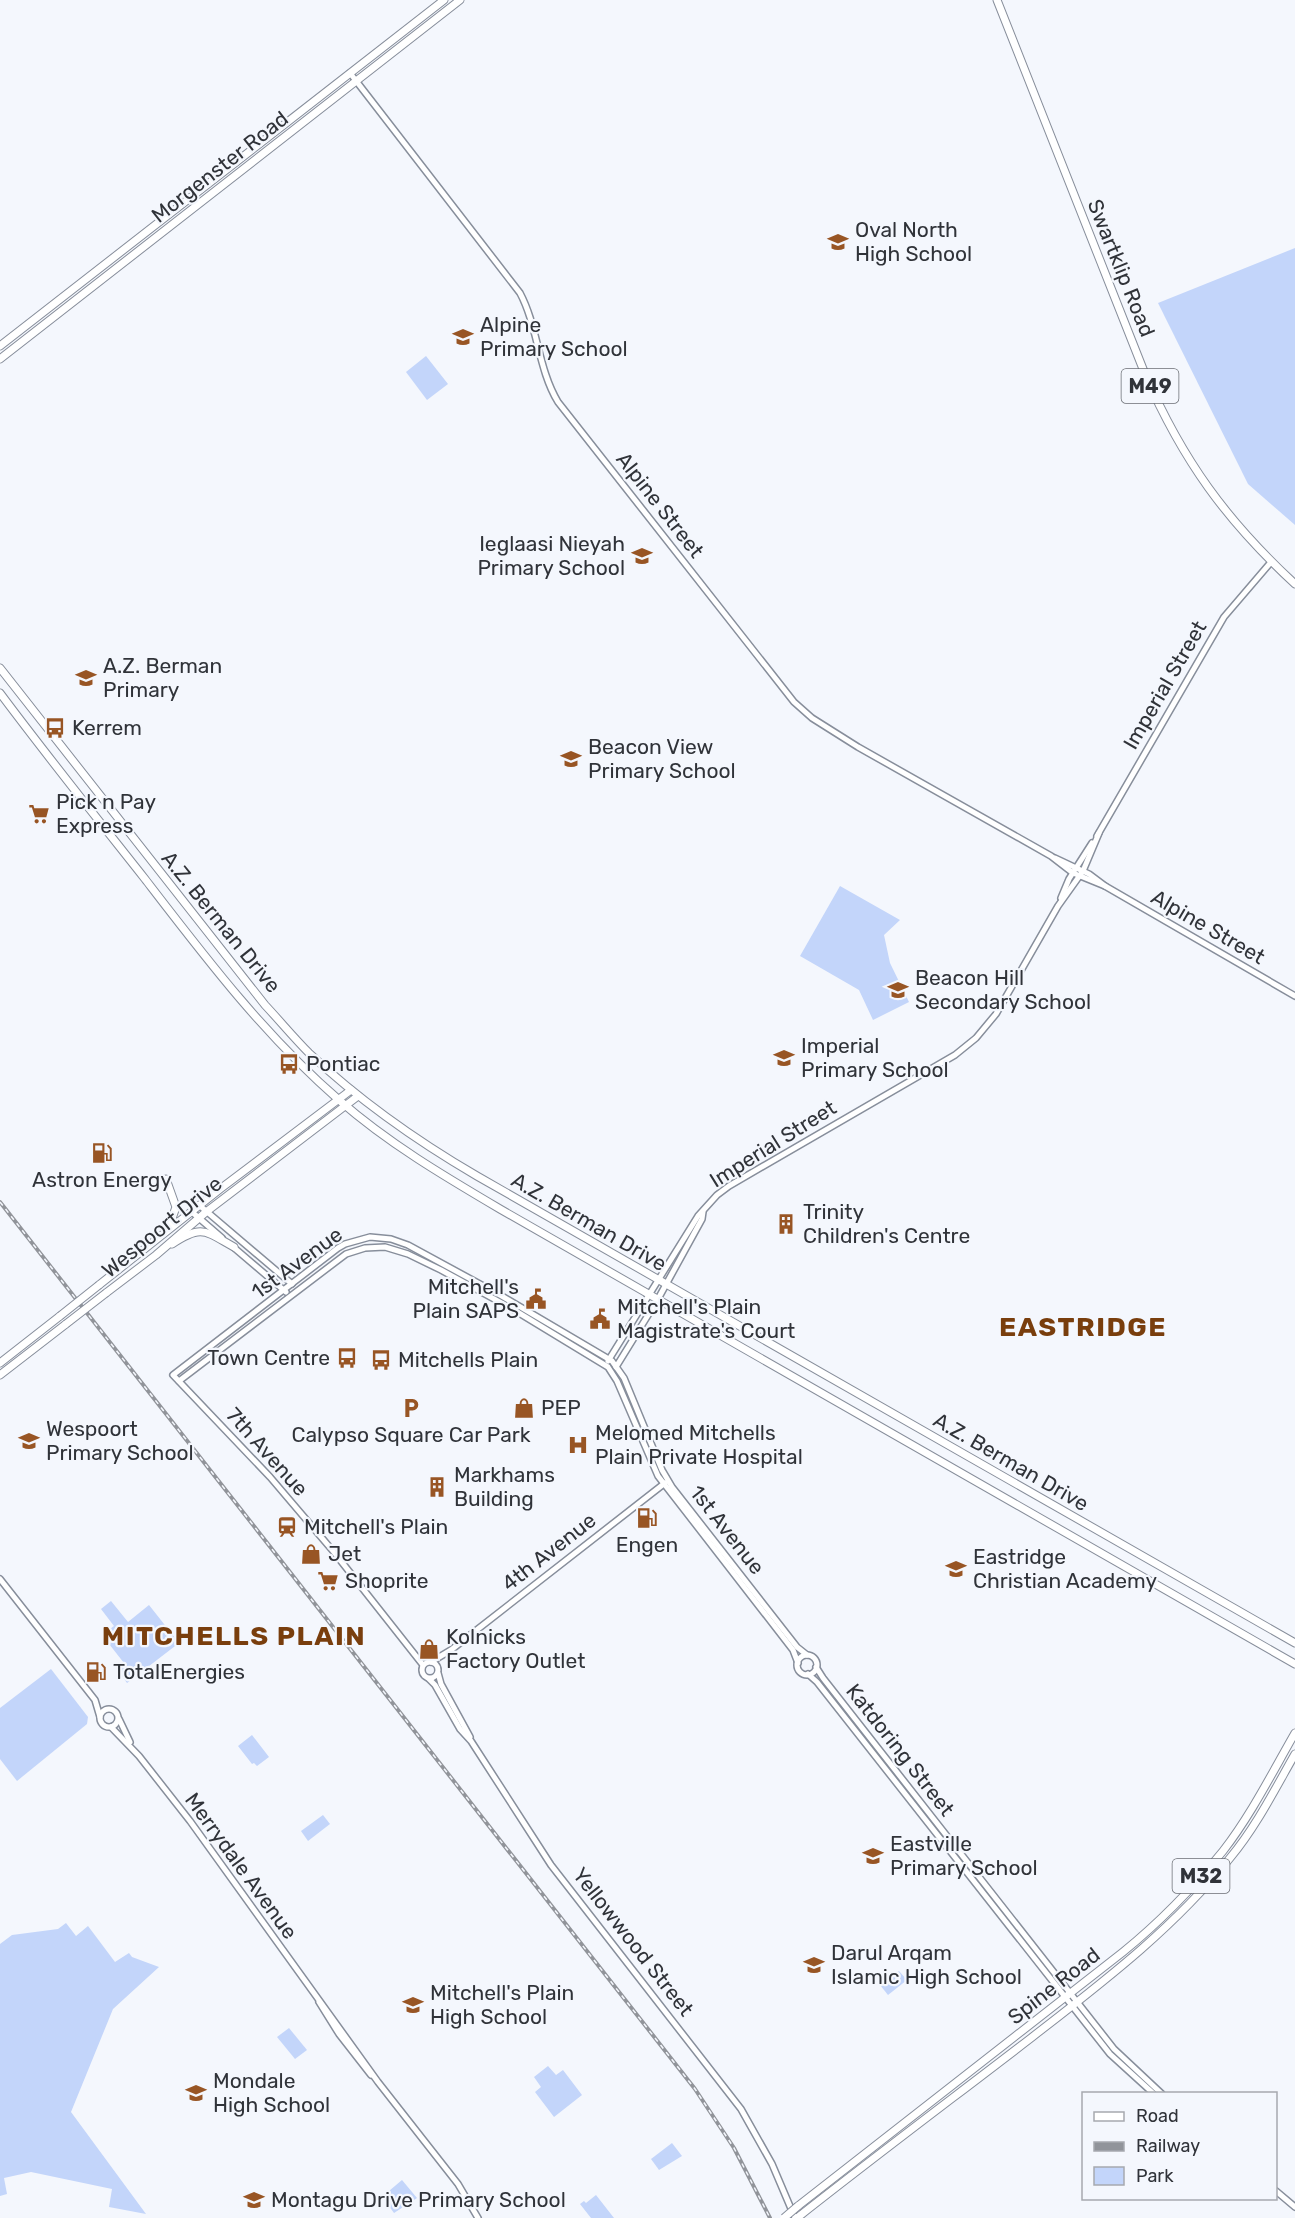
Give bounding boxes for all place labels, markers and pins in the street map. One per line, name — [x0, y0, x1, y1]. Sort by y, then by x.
place label: Oval North High School — [855, 217, 972, 266]
school or university icon: Oval North High School — [826, 230, 850, 254]
place label: Alpine Primary School — [480, 312, 628, 361]
school or university icon: Alpine Primary School — [451, 325, 475, 349]
place label: Ieglaasi Nieyah Primary School — [477, 531, 625, 580]
school or university icon: Ieglaasi Nieyah Primary School — [630, 544, 654, 568]
place label: A.Z. Berman Primary — [103, 653, 222, 702]
school or university icon: A.Z. Berman Primary — [74, 666, 98, 690]
place label: Kerrem — [72, 715, 142, 740]
bus stop icon: Kerrem — [43, 716, 67, 740]
place label: Beacon View Primary School — [588, 734, 736, 783]
school or university icon: Beacon View Primary School — [559, 747, 583, 771]
place label: Pick n Pay Express — [56, 789, 156, 838]
supermarket icon: Pick n Pay Express — [27, 802, 51, 826]
place label: Beacon Hill Secondary School — [915, 965, 1091, 1014]
school or university icon: Beacon Hill Secondary School — [886, 978, 910, 1002]
place label: Imperial Primary School — [801, 1033, 949, 1082]
school or university icon: Imperial Primary School — [772, 1046, 796, 1070]
place label: Pontiac — [306, 1051, 380, 1076]
bus stop icon: Pontiac — [277, 1052, 301, 1076]
fuel station icon: Astron Energy — [90, 1141, 114, 1165]
place label: Astron Energy — [32, 1167, 172, 1192]
place label: Trinity Children's Centre — [803, 1199, 970, 1248]
building icon: Trinity Children's Centre — [774, 1212, 798, 1236]
place label: Mitchell's Plain SAPS — [412, 1274, 519, 1323]
public building icon: Mitchell's Plain SAPS — [524, 1287, 548, 1311]
place label: Mitchell's Plain Magistrate's Court — [617, 1294, 795, 1343]
public building icon: Mitchell's Plain Magistrate's Court — [588, 1307, 612, 1331]
place label: Town Centre — [207, 1345, 330, 1370]
bus stop icon: Town Centre — [335, 1346, 359, 1370]
place label: Mitchells Plain — [398, 1347, 538, 1372]
bus stop icon: Mitchells Plain — [369, 1348, 393, 1372]
place label: PEP — [541, 1395, 581, 1420]
parking icon: Calypso Square Car Park — [399, 1396, 423, 1420]
shop icon: PEP — [512, 1396, 536, 1420]
place label: Wespoort Primary School — [46, 1416, 194, 1465]
place label: Melomed Mitchells Plain Private Hospital — [595, 1420, 803, 1469]
place label: Calypso Square Car Park — [291, 1422, 531, 1447]
school or university icon: Wespoort Primary School — [17, 1429, 41, 1453]
hospital icon: Melomed Mitchells Plain Private Hospital — [566, 1433, 590, 1457]
place label: Markhams Building — [454, 1462, 555, 1511]
building icon: Markhams Building — [425, 1475, 449, 1499]
fuel station icon: Engen — [635, 1506, 659, 1530]
place label: Mitchell's Plain — [304, 1514, 448, 1539]
station icon: Mitchell's Plain — [275, 1515, 299, 1539]
place label: Engen — [616, 1532, 678, 1557]
place label: Jet — [328, 1541, 361, 1566]
shop icon: Jet — [299, 1542, 323, 1566]
place label: Eastridge Christian Academy — [973, 1544, 1157, 1593]
school or university icon: Eastridge Christian Academy — [944, 1557, 968, 1581]
place label: Shoprite — [345, 1568, 428, 1593]
supermarket icon: Shoprite — [316, 1569, 340, 1593]
place label: Kolnicks Factory Outlet — [446, 1624, 585, 1673]
shop icon: Kolnicks Factory Outlet — [417, 1637, 441, 1661]
place label: TotalEnergies — [113, 1659, 245, 1684]
fuel station icon: TotalEnergies — [84, 1660, 108, 1684]
place label: Eastville Primary School — [890, 1831, 1038, 1880]
school or university icon: Eastville Primary School — [861, 1844, 885, 1868]
place label: Darul Arqam Islamic High School — [831, 1940, 1022, 1989]
school or university icon: Darul Arqam Islamic High School — [802, 1953, 826, 1977]
place label: Mitchell's Plain High School — [430, 1980, 574, 2029]
school or university icon: Mitchell's Plain High School — [401, 1993, 425, 2017]
place label: Mondale High School — [213, 2068, 330, 2117]
school or university icon: Mondale High School — [184, 2081, 208, 2105]
place label: Montagu Drive Primary School — [271, 2187, 566, 2212]
school or university icon: Montagu Drive Primary School — [242, 2188, 266, 2212]

